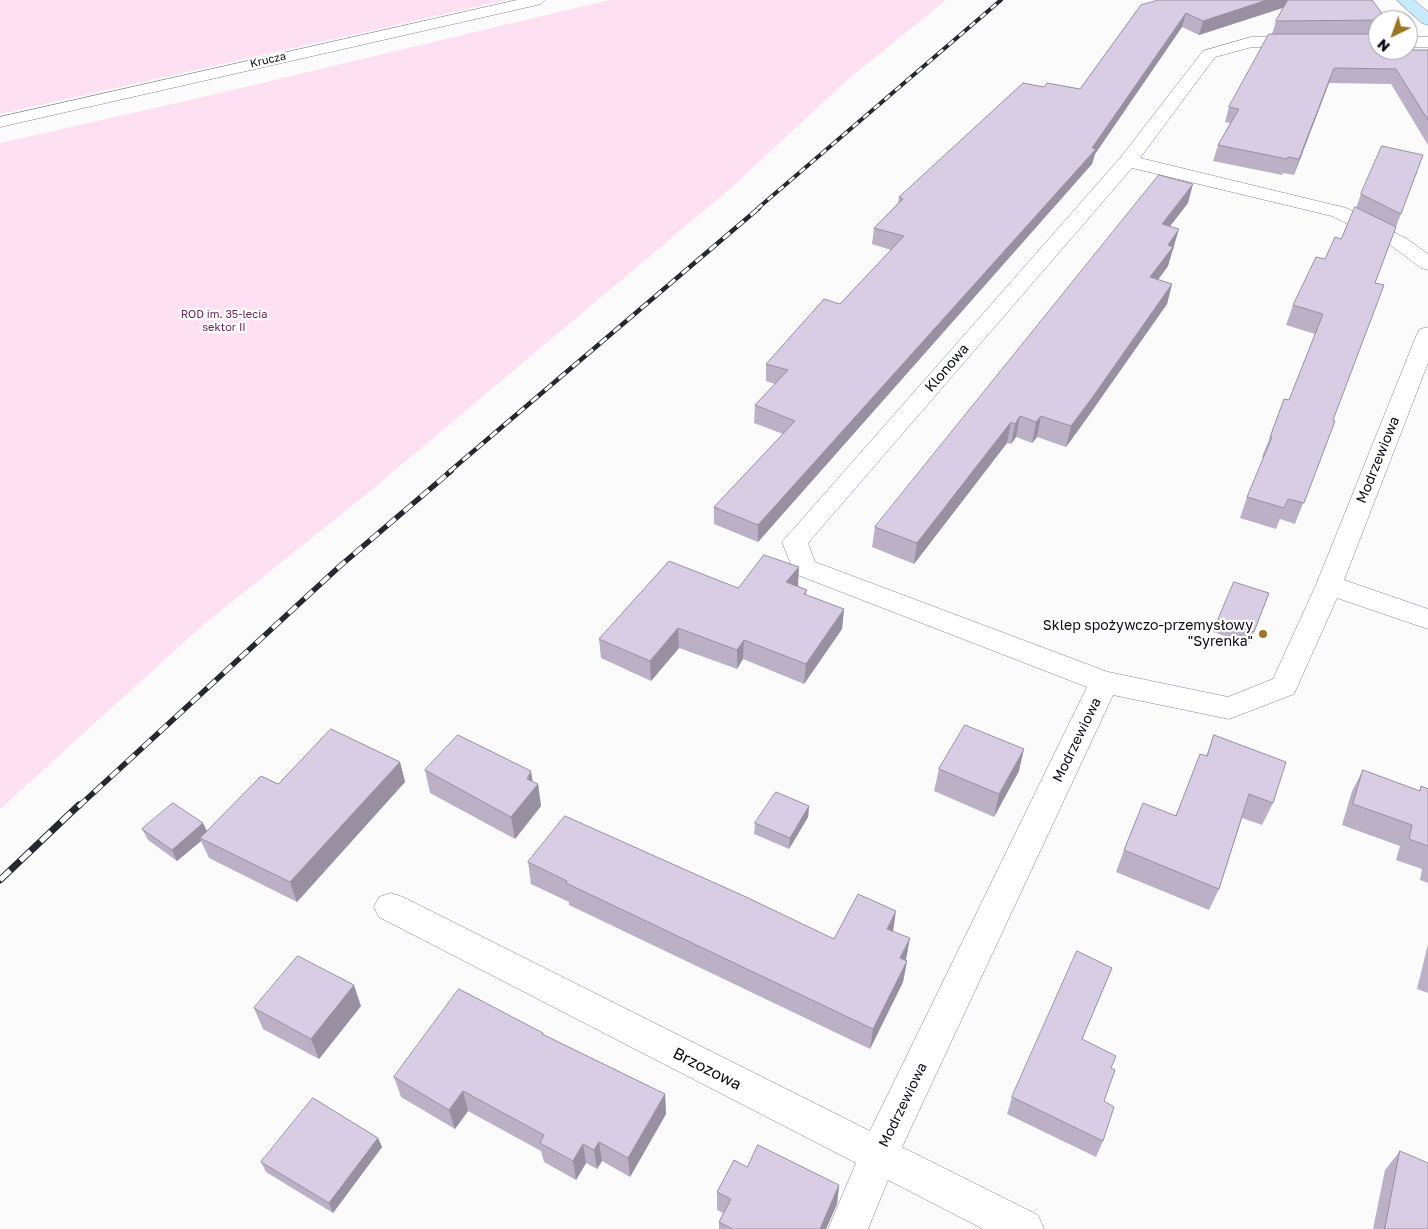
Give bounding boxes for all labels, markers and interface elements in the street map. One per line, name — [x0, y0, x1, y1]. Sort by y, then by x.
north arrow — [1368, 10, 1418, 60]
text: N — [1374, 36, 1393, 56]
street label: Krucza — [249, 49, 287, 71]
park label: ROD im. 35-lecia sektor II — [181, 308, 267, 334]
street label: Klonowa — [922, 341, 972, 395]
street label: Modrzewiowa — [1353, 414, 1403, 506]
place label: Sklep spożywczo-przemysłowy "Syrenka" — [1043, 618, 1253, 650]
marker: Sklep spożywczo-przemysłowy "Syrenka" — [1257, 628, 1269, 640]
street label: Modrzewiowa — [1049, 695, 1105, 785]
street label: Brzozowa — [670, 1044, 744, 1094]
street label: Modrzewiowa — [875, 1060, 931, 1150]

